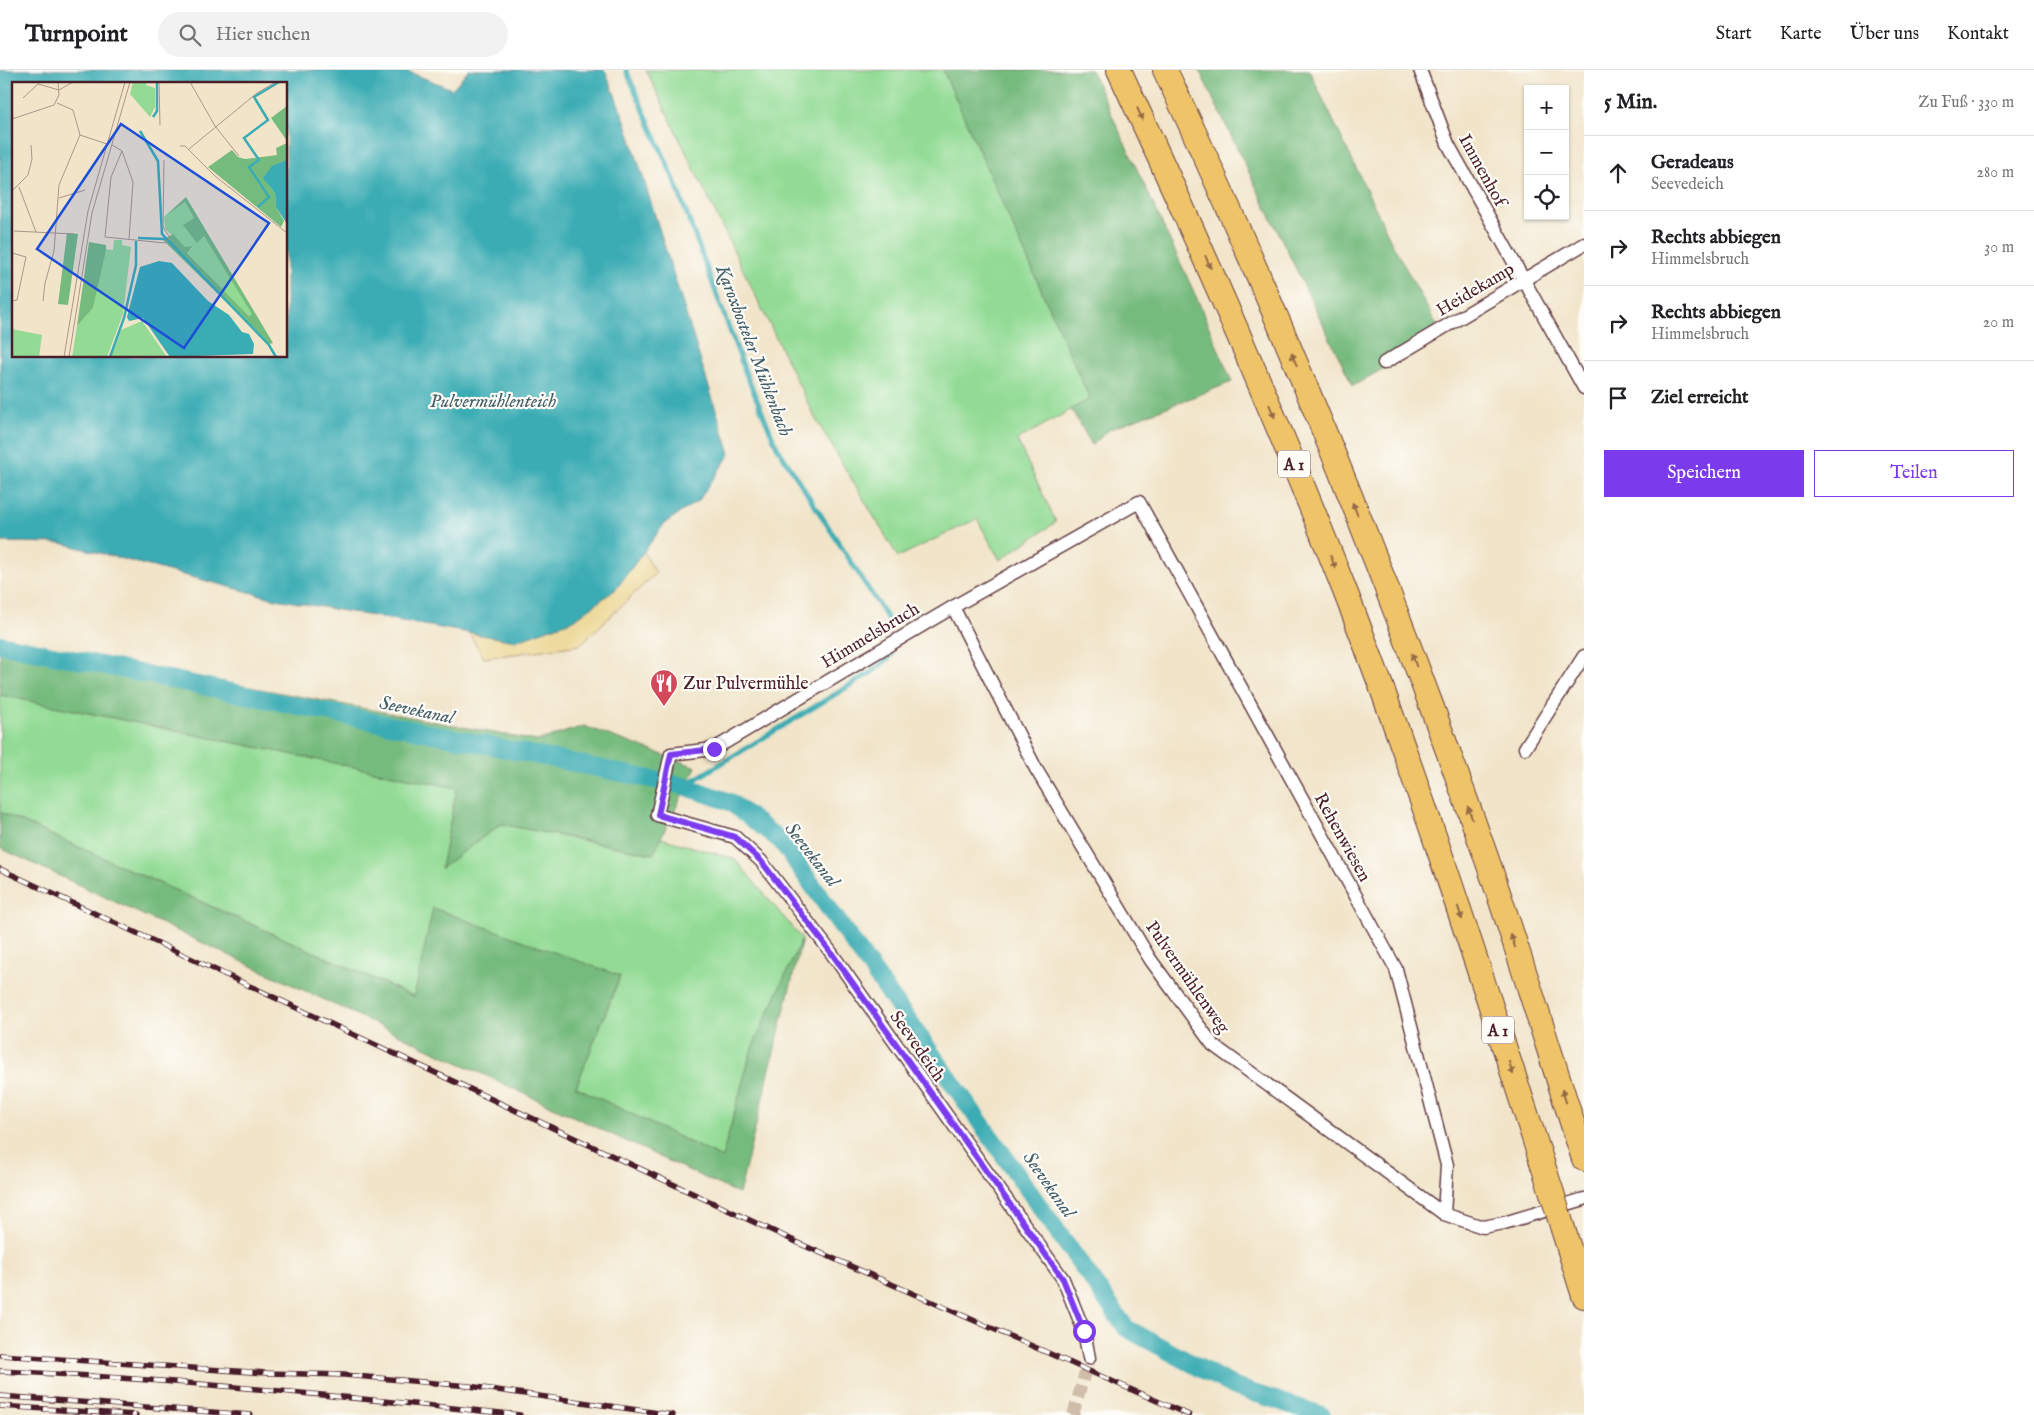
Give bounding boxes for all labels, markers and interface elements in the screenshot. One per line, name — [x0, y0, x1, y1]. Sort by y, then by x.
search box — [158, 12, 508, 57]
text: Turnpoint — [25, 19, 128, 50]
icon: search — [176, 21, 204, 49]
text: Hier suchen — [216, 23, 310, 47]
text: Start — [1716, 23, 1752, 46]
text: Karte — [1780, 23, 1822, 46]
text: Über uns — [1850, 23, 1919, 46]
text: Kontakt — [1947, 23, 2009, 46]
inset map — [12, 82, 288, 358]
map controls — [1524, 85, 1569, 220]
button: + — [1524, 85, 1569, 130]
text: 5 Min. — [1604, 89, 1657, 116]
text: Zu Fuß · 330 m — [1918, 93, 2014, 113]
one-way arrow — [1136, 107, 1144, 121]
button: − — [1524, 130, 1569, 175]
street label: Immenhof — [1452, 131, 1513, 214]
text: Geradeaus — [1651, 151, 1734, 175]
icon: ahead — [1604, 159, 1632, 187]
text: 280 m — [1977, 163, 2014, 183]
button: locate — [1524, 175, 1569, 220]
text: Seevedeich — [1651, 175, 1724, 195]
text: Rechts abbiegen — [1651, 226, 1781, 250]
icon: right — [1604, 234, 1632, 262]
text: 30 m — [1984, 238, 2014, 258]
text: Himmelsbruch — [1651, 250, 1749, 270]
one-way arrow — [1204, 255, 1212, 269]
street label: Heidekamp — [1432, 258, 1519, 323]
water label: Karoxbosteler Mühlenbach — [709, 261, 797, 440]
text: Rechts abbiegen — [1651, 301, 1781, 325]
icon: right — [1604, 309, 1632, 337]
text: 20 m — [1983, 313, 2014, 333]
text: Himmelsbruch — [1651, 325, 1749, 345]
one-way arrow — [1289, 352, 1297, 366]
icon: arrive — [1604, 384, 1632, 412]
text: Ziel erreicht — [1651, 386, 1749, 410]
water label: Pulvermühlenteich — [430, 390, 556, 414]
one-way arrow — [1268, 404, 1276, 418]
road number: A 1 — [1278, 450, 1310, 478]
button: Speichern — [1604, 450, 1804, 497]
button: Teilen — [1814, 450, 2014, 497]
one-way arrow — [1351, 501, 1359, 516]
one-way arrow — [1329, 555, 1337, 570]
street label: Himmelsbruch — [818, 598, 924, 675]
one-way arrow — [1410, 653, 1417, 668]
restaurant icon: Zur Pulvermühle — [649, 668, 679, 707]
place label: Zur Pulvermühle — [683, 673, 809, 696]
water label: Seevekanal — [377, 691, 458, 731]
route end — [703, 738, 726, 761]
street label: Rehenwiesen — [1308, 789, 1376, 887]
one-way arrow — [1466, 805, 1474, 820]
water label: Seevekanal — [779, 818, 845, 894]
one-way arrow — [1456, 906, 1464, 921]
street label: Pulvermühlenweg — [1139, 917, 1234, 1039]
one-way arrow — [1509, 933, 1517, 948]
street label: Seevedeich — [884, 1007, 950, 1087]
road number: A 1 — [1482, 1016, 1514, 1044]
one-way arrow — [1507, 1060, 1515, 1075]
one-way arrow — [1559, 1088, 1567, 1103]
water label: Seevekanal — [1017, 1147, 1081, 1224]
route start — [1073, 1320, 1096, 1343]

